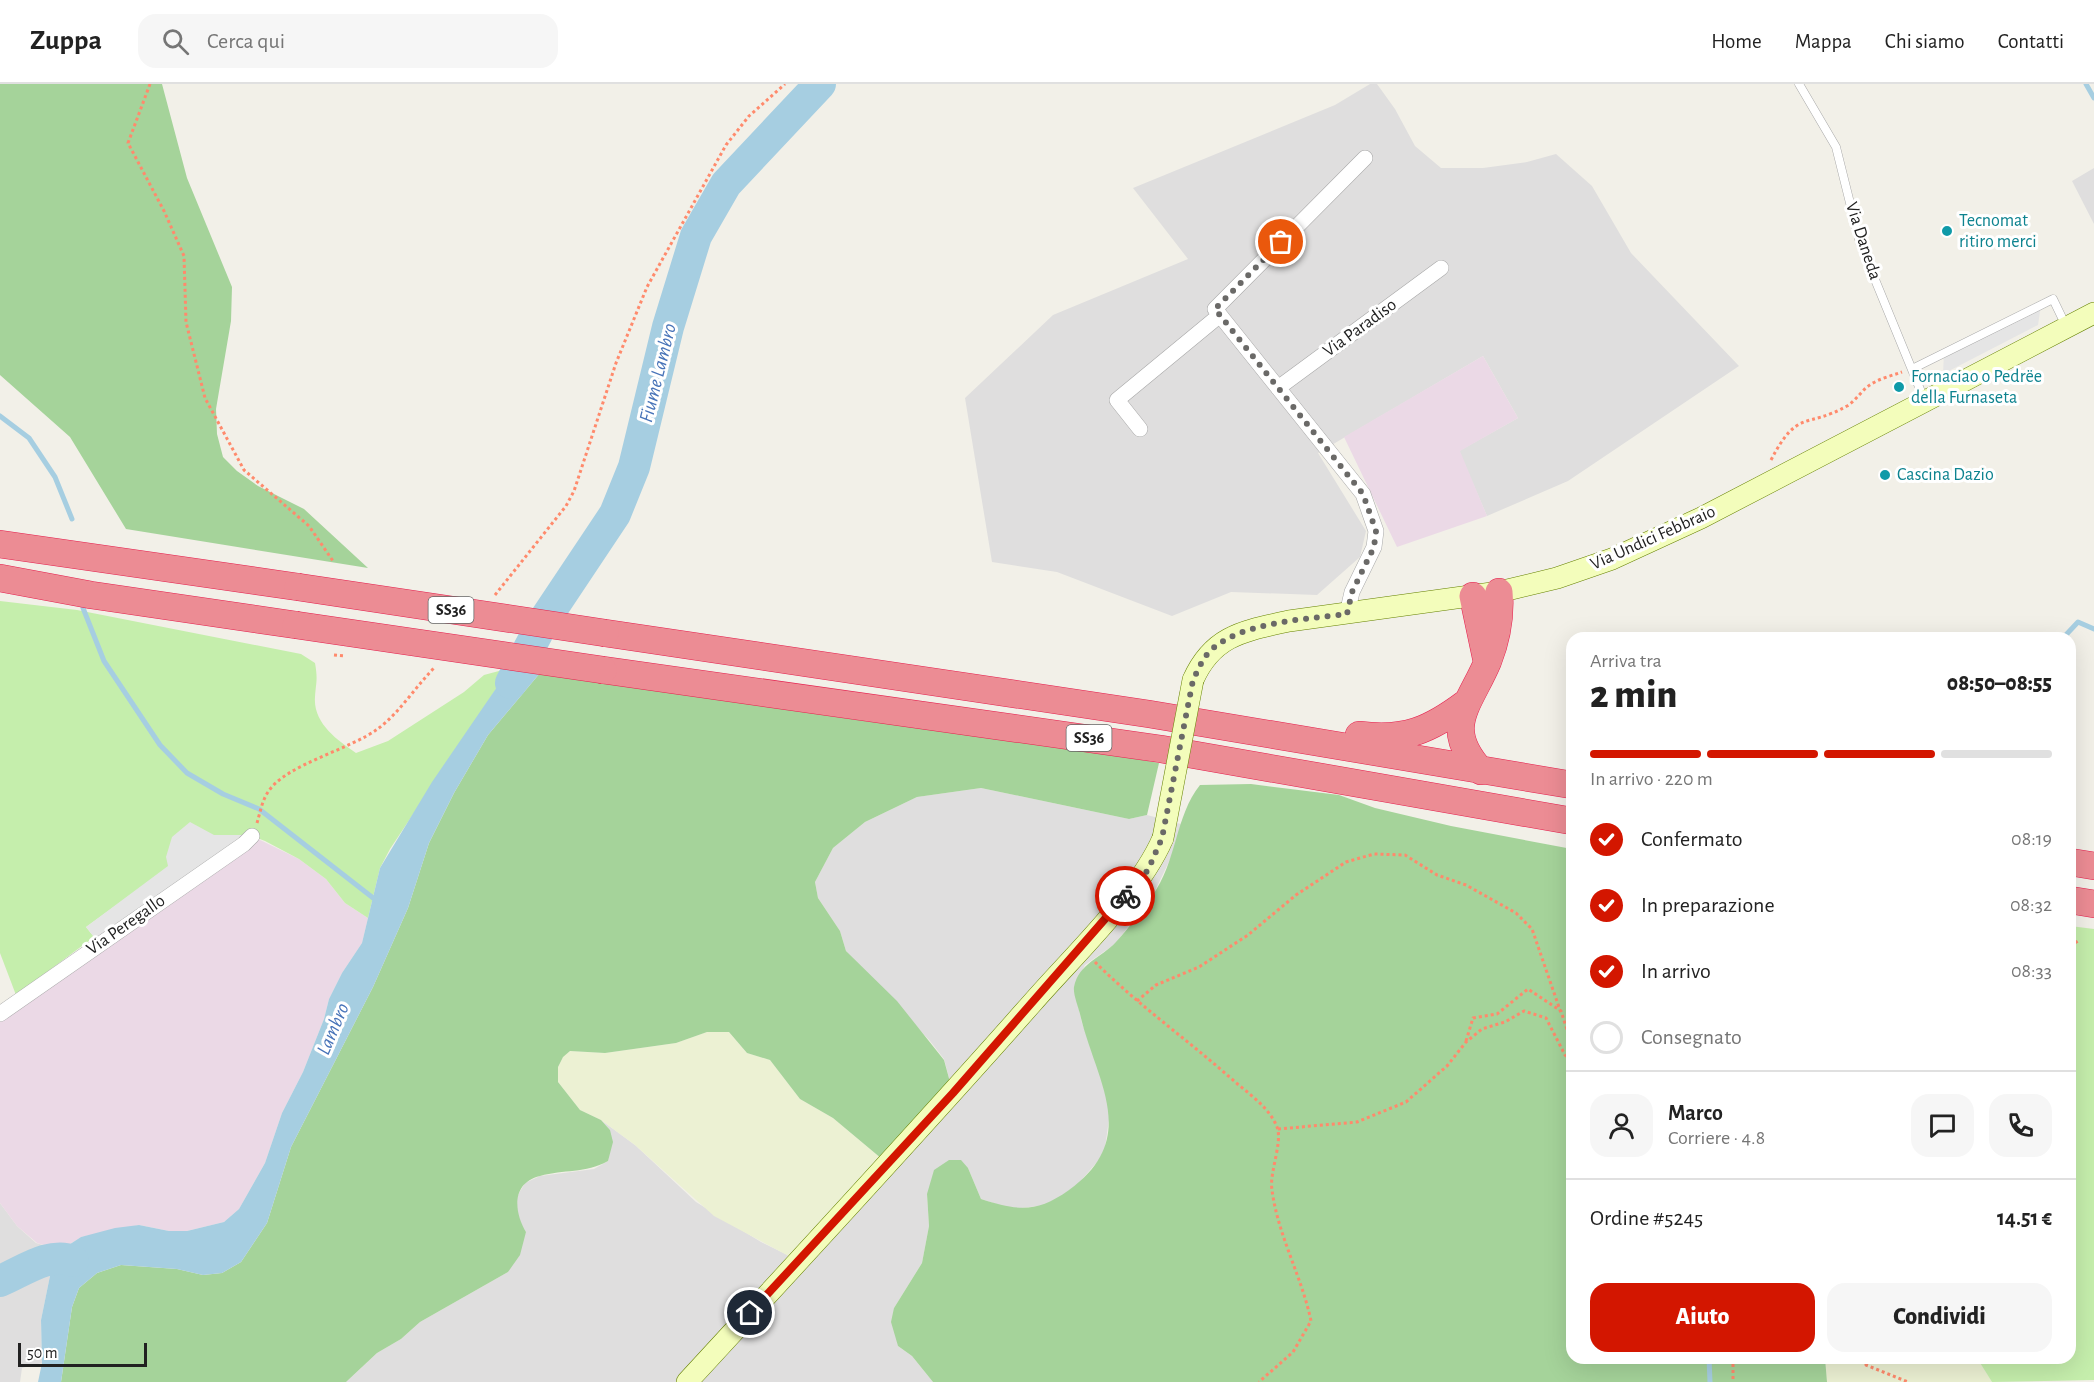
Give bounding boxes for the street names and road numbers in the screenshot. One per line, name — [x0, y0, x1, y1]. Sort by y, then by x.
street label: Via Daneda — [1842, 200, 1884, 282]
street label: Via Paradiso — [1320, 295, 1400, 361]
street label: Via Undici Febbraio — [1588, 502, 1718, 574]
road number: SS36 — [428, 597, 474, 623]
road number: SS36 — [1066, 725, 1112, 751]
street label: Via Peregallo — [83, 891, 169, 959]

